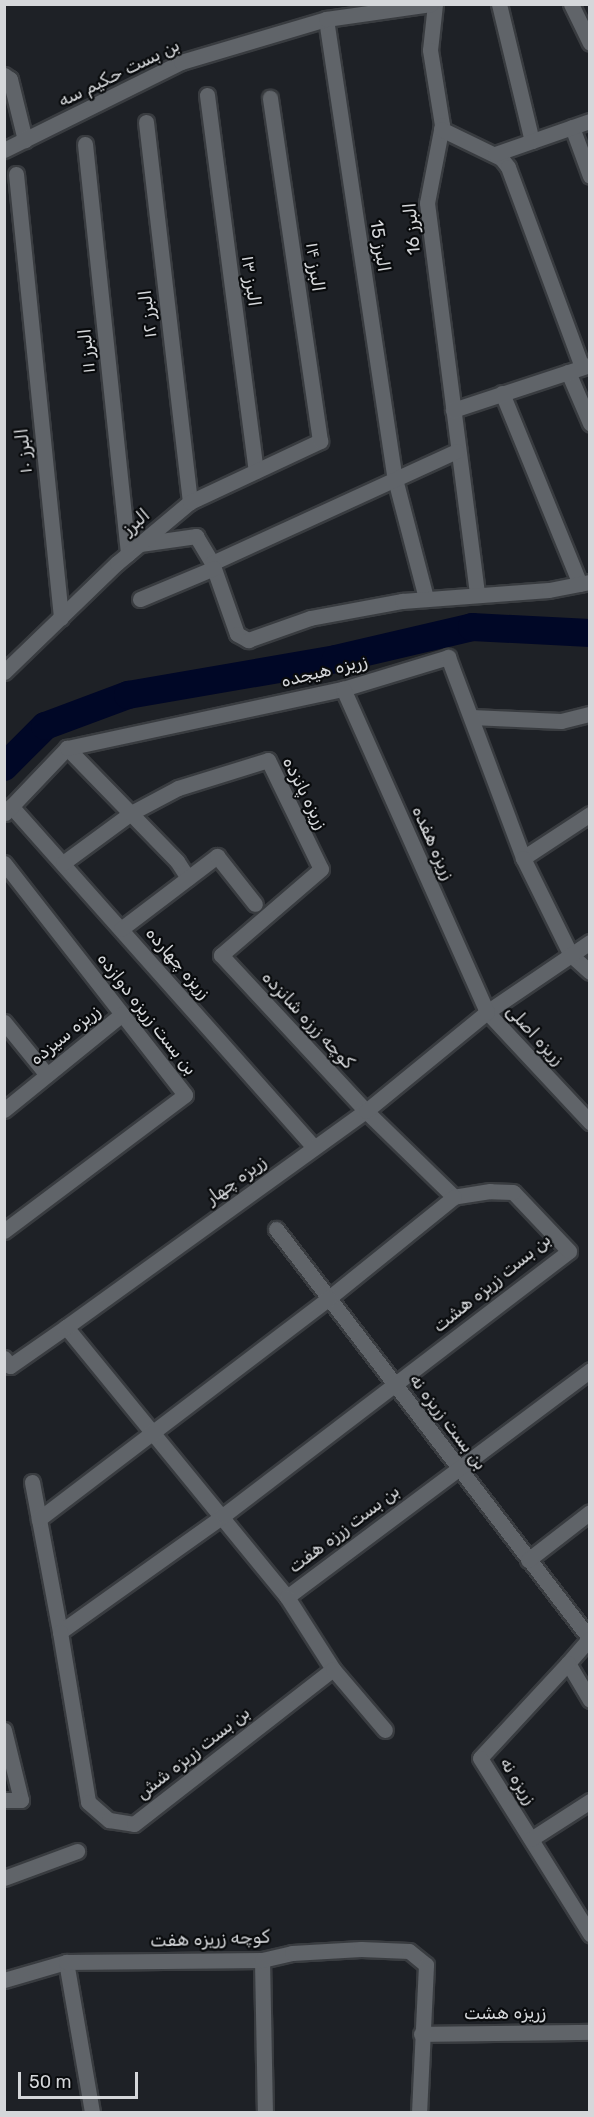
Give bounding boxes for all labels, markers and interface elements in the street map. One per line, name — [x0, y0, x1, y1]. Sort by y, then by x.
street label: بن بست حکیم سه — [55, 34, 183, 112]
street label: البرز 16 — [399, 202, 425, 256]
street label: البرز 15 — [365, 219, 395, 273]
street label: البرز ۱۴ — [301, 241, 329, 293]
street label: البرز ۱۳ — [237, 254, 265, 308]
street label: البرز ۱۲ — [134, 289, 162, 339]
street label: البرز ۱۱ — [74, 328, 100, 374]
street label: البرز ۱۰ — [11, 427, 37, 475]
street label: البرز — [118, 504, 154, 540]
street label: زریزه هیجده — [279, 650, 369, 692]
street label: زریزه پانزده — [278, 753, 332, 833]
street label: زریزه هفده — [407, 803, 459, 883]
street label: زریزه چهارده — [141, 923, 215, 1003]
street label: بن بست زریزه دوازده — [92, 948, 202, 1080]
street label: کوچه زرزه شانزده — [257, 967, 359, 1073]
street label: زریزه سیزده — [26, 1000, 104, 1070]
street label: زریزه اصلی — [501, 1000, 569, 1070]
street label: زریزه چهار — [202, 1151, 270, 1209]
street label: بن بست زریزه هشت — [429, 1229, 555, 1337]
street label: بن بست زریزه نه — [405, 1370, 491, 1474]
street label: بن بست زرزه هفت — [284, 1480, 404, 1578]
street label: بن بست زریزه شش — [132, 1702, 254, 1804]
street label: زریزه نه — [495, 1753, 541, 1809]
street label: کوچه زریزه هفت — [150, 1926, 270, 1952]
street label: زریزه هشت — [464, 2001, 546, 2025]
scale bar — [21, 2060, 141, 2098]
text: 50 m — [29, 2071, 72, 2093]

